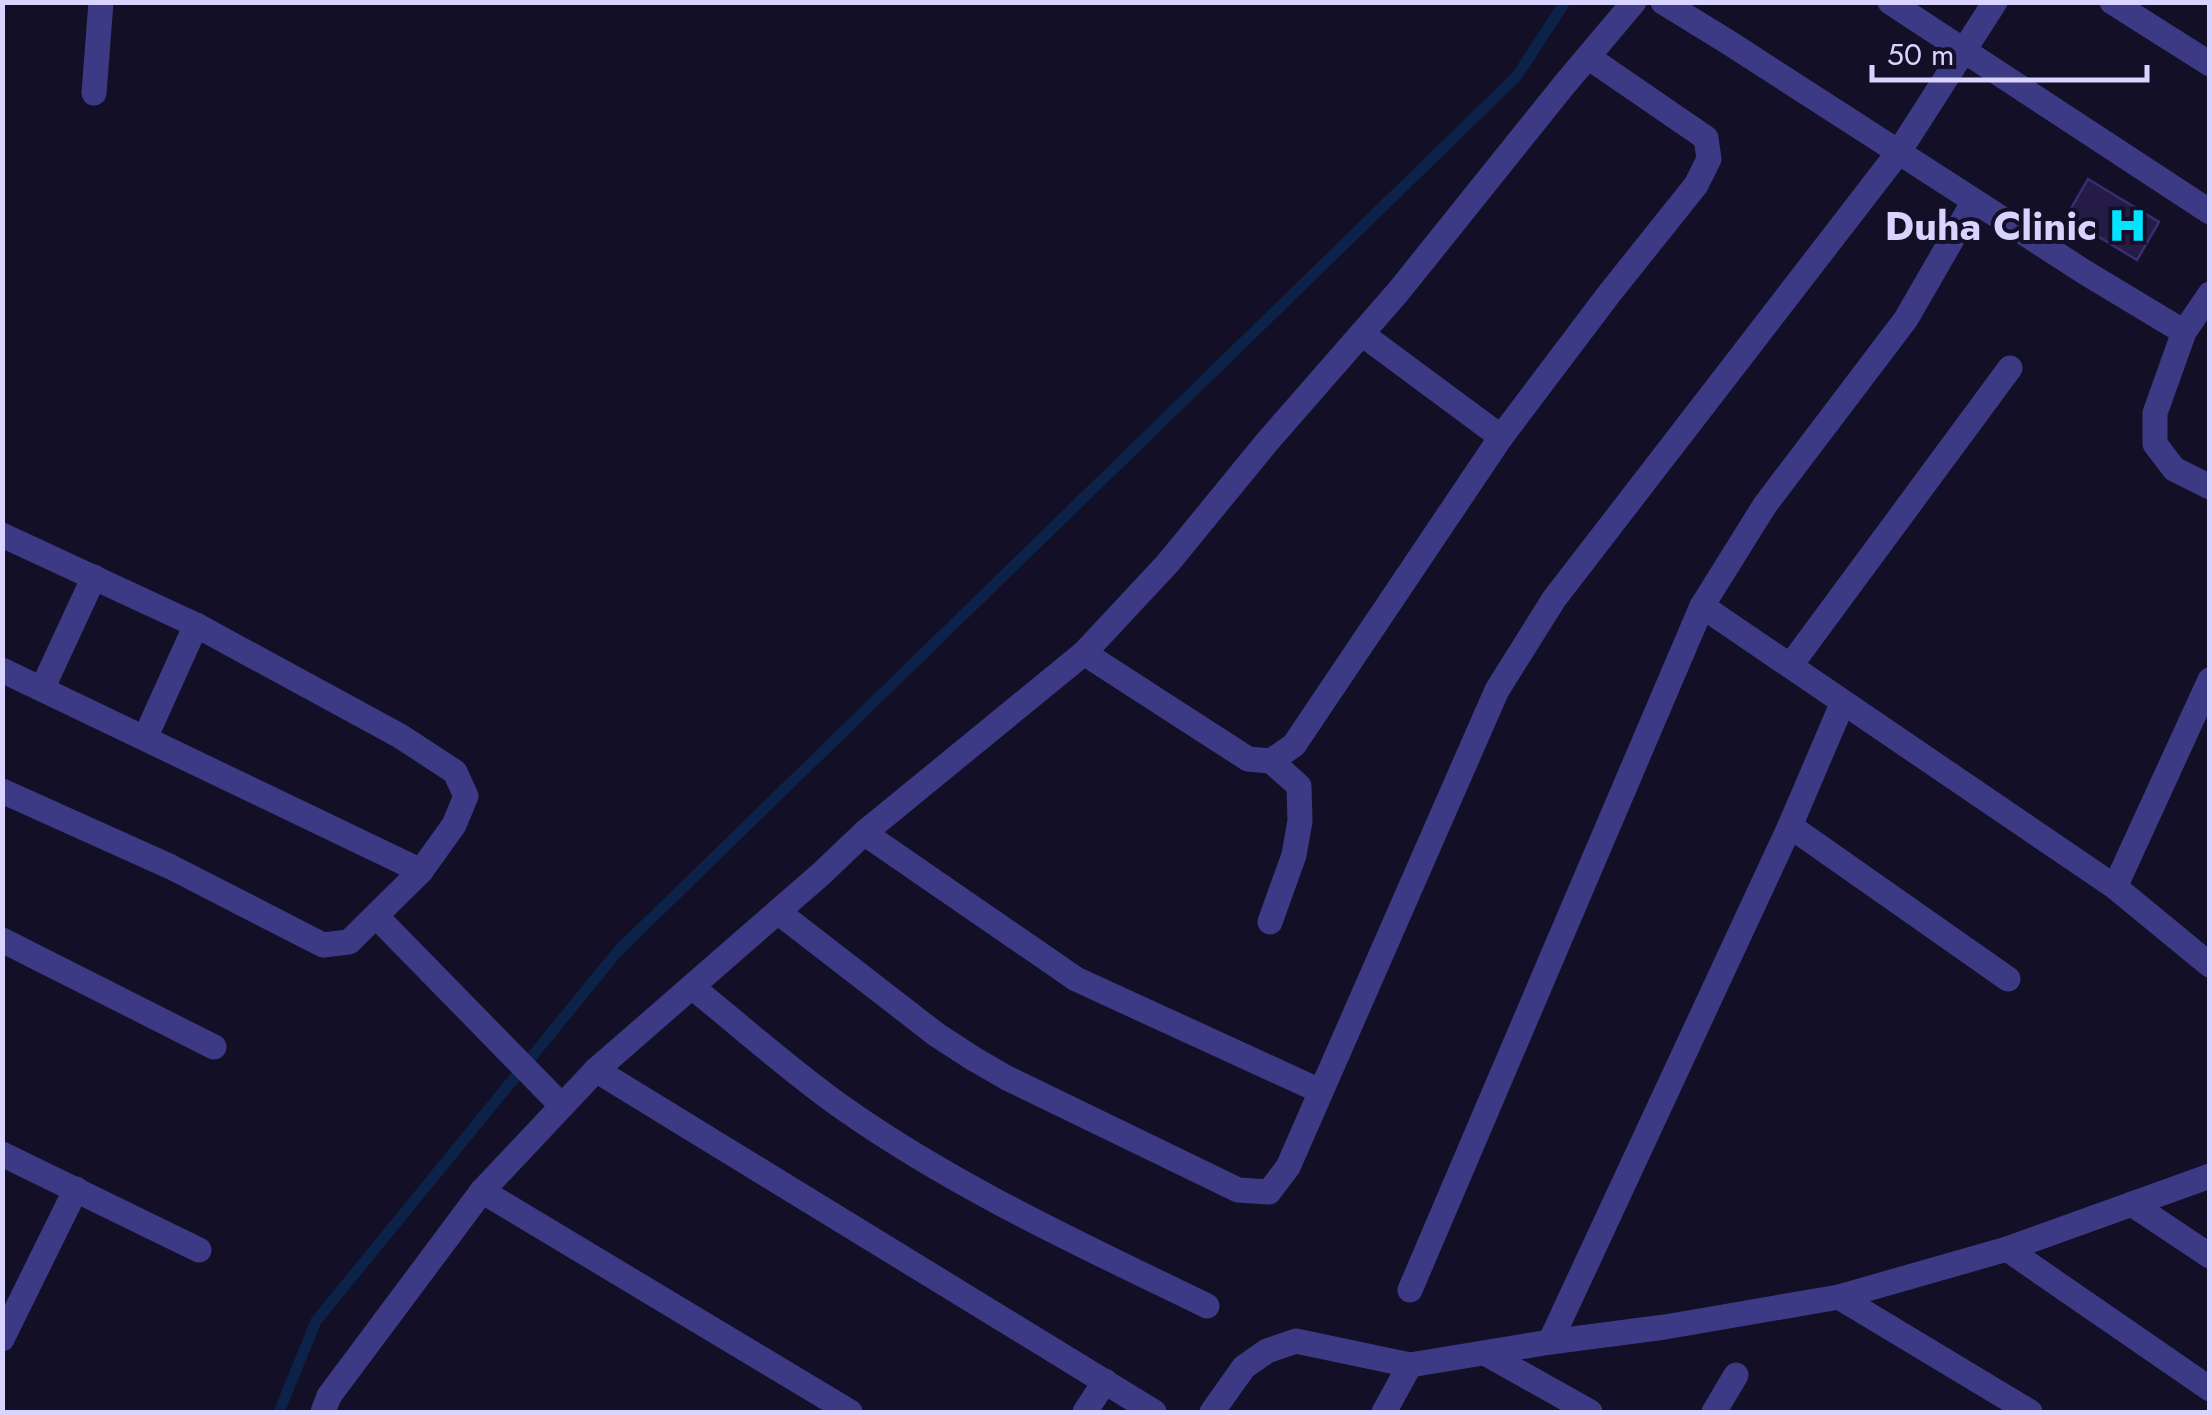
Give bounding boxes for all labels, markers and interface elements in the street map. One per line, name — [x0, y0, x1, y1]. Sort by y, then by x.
scale bar — [1872, 20, 2147, 82]
text: 50 m — [1887, 33, 1954, 76]
place label: Duha Clinic — [1885, 197, 2097, 255]
hospital icon: Duha Clinic — [2106, 205, 2148, 247]

